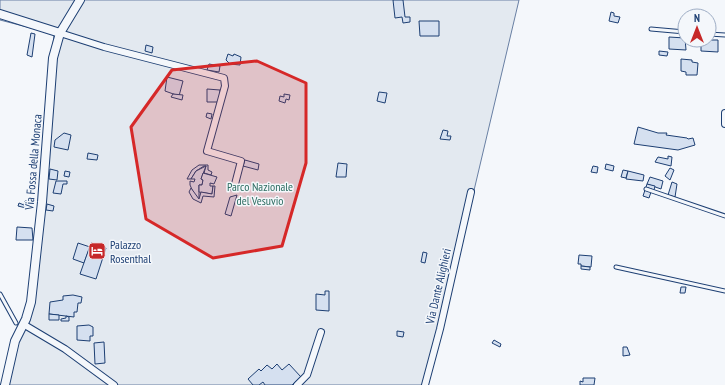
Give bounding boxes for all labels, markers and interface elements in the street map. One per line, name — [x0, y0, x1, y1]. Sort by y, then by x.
north arrow — [677, 8, 717, 48]
text: N — [694, 11, 700, 25]
street label: Via Fossa della Monaca — [21, 113, 45, 212]
park label: Parco Nazionale del Vesuvio — [227, 179, 293, 208]
place label: Palazzo Rosenthal — [110, 237, 151, 266]
hotel icon: Palazzo Rosenthal — [87, 241, 107, 261]
street label: Via Dante Alighieri — [422, 247, 454, 326]

